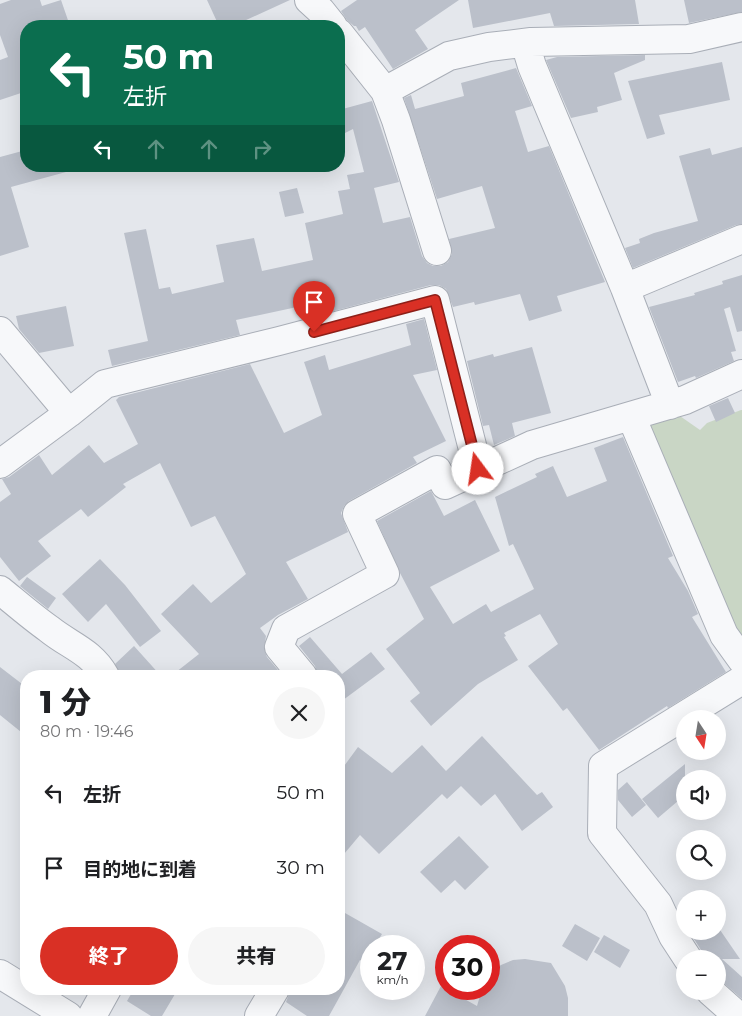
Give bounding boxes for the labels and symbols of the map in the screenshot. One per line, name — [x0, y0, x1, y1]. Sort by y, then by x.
pin — [293, 281, 335, 332]
position arrow — [451, 442, 503, 494]
north arrow — [676, 710, 726, 760]
speed limit sign: 30 — [435, 935, 500, 1000]

